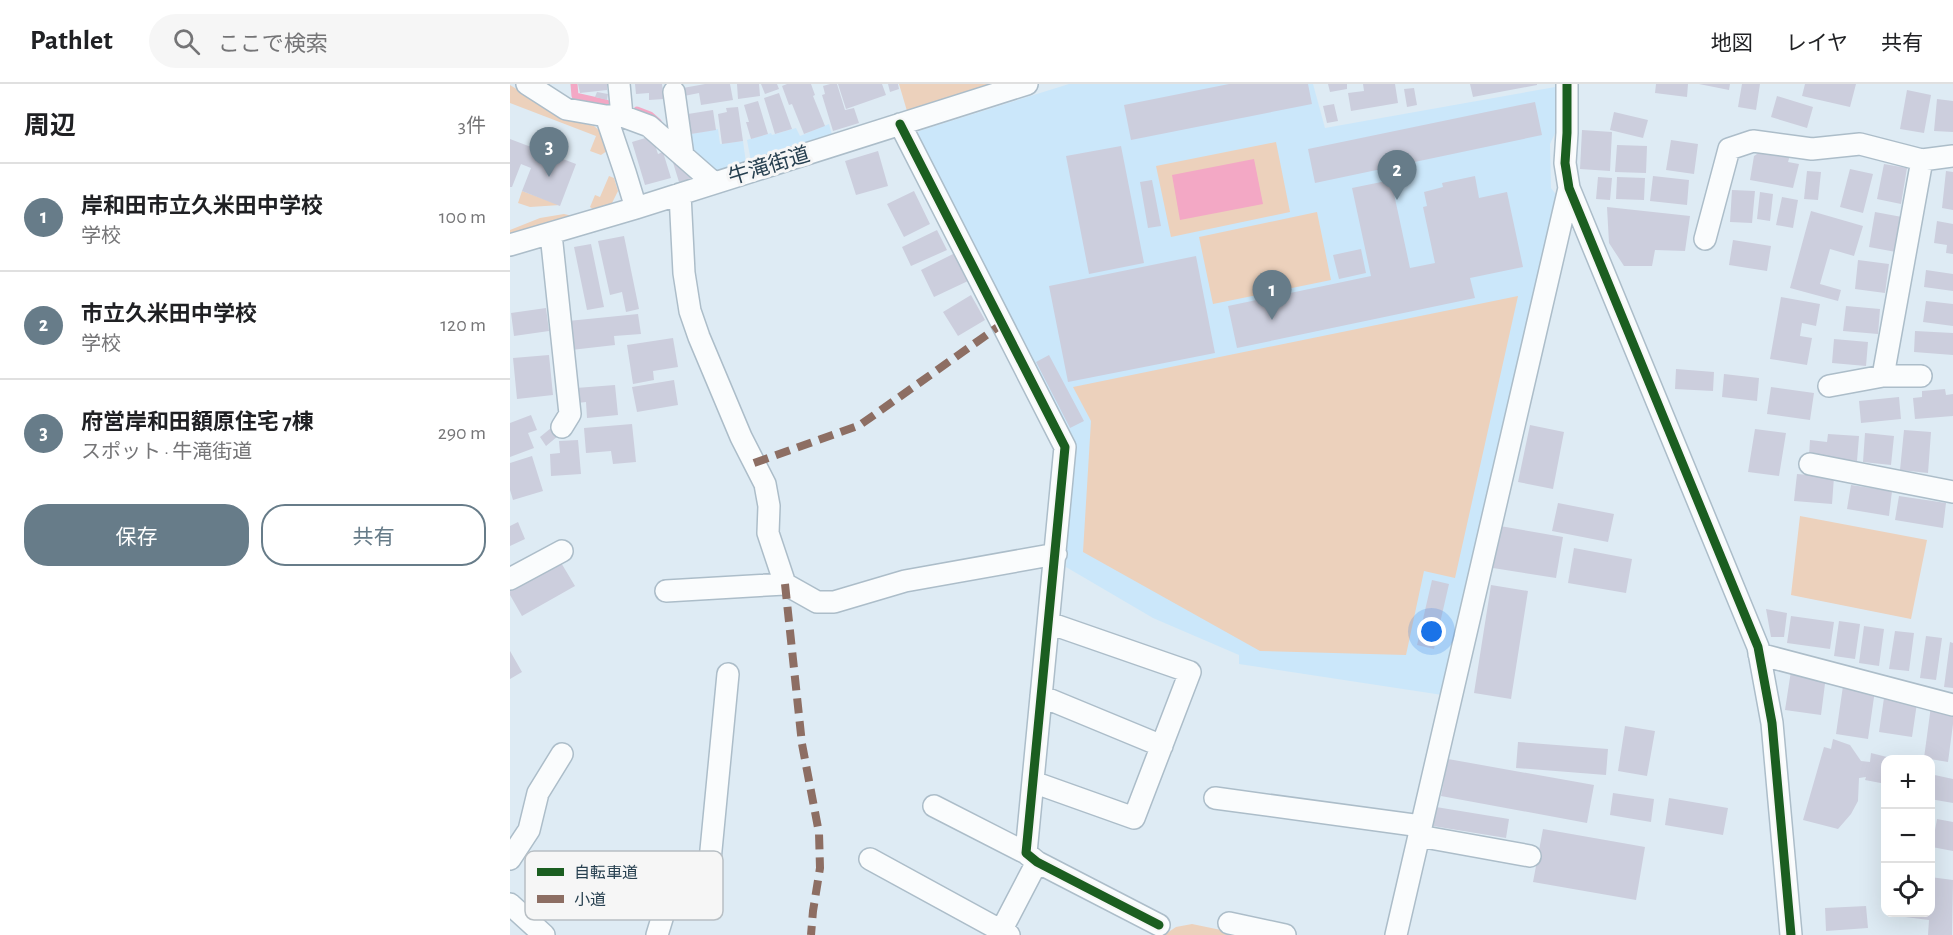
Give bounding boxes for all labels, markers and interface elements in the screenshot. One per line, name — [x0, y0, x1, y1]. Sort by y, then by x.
search box — [149, 14, 569, 68]
icon: search — [170, 25, 203, 58]
text: Pathlet — [30, 27, 113, 55]
text: ここで検索 — [218, 33, 328, 55]
text: 地図 — [1711, 33, 1753, 54]
text: レイヤ — [1786, 33, 1848, 54]
text: 共有 — [1881, 33, 1923, 54]
text: 周辺 — [24, 113, 76, 139]
text: 3件 — [458, 116, 486, 136]
pin: 3 — [530, 128, 568, 177]
street label: 牛滝街道 — [725, 143, 812, 188]
pin: 2 — [1378, 150, 1416, 200]
text: 岸和田市立久米田中学校 — [81, 195, 323, 217]
text: 1 — [40, 207, 47, 227]
text: 100 m — [439, 207, 486, 227]
text: 学校 — [81, 226, 121, 246]
pin: 1 — [1252, 270, 1292, 320]
text: 市立久米田中学校 — [81, 303, 257, 325]
text: 2 — [39, 315, 48, 335]
text: 120 m — [440, 315, 486, 335]
text: 学校 — [81, 334, 121, 354]
text: 府営岸和田額原住宅 7棟 — [81, 411, 314, 433]
text: 3 — [39, 423, 48, 443]
text: 290 m — [438, 423, 486, 443]
text: スポット · 牛滝街道 — [81, 442, 252, 462]
button: 保存 — [24, 504, 249, 566]
button: 共有 — [261, 504, 486, 566]
your location — [1417, 617, 1446, 646]
map controls — [1881, 755, 1935, 917]
button: + — [1881, 755, 1935, 809]
button: − — [1881, 809, 1935, 863]
legend — [525, 851, 723, 920]
button: locate — [1881, 863, 1935, 917]
text: 自転車道 — [574, 864, 638, 881]
text: 小道 — [574, 891, 606, 908]

